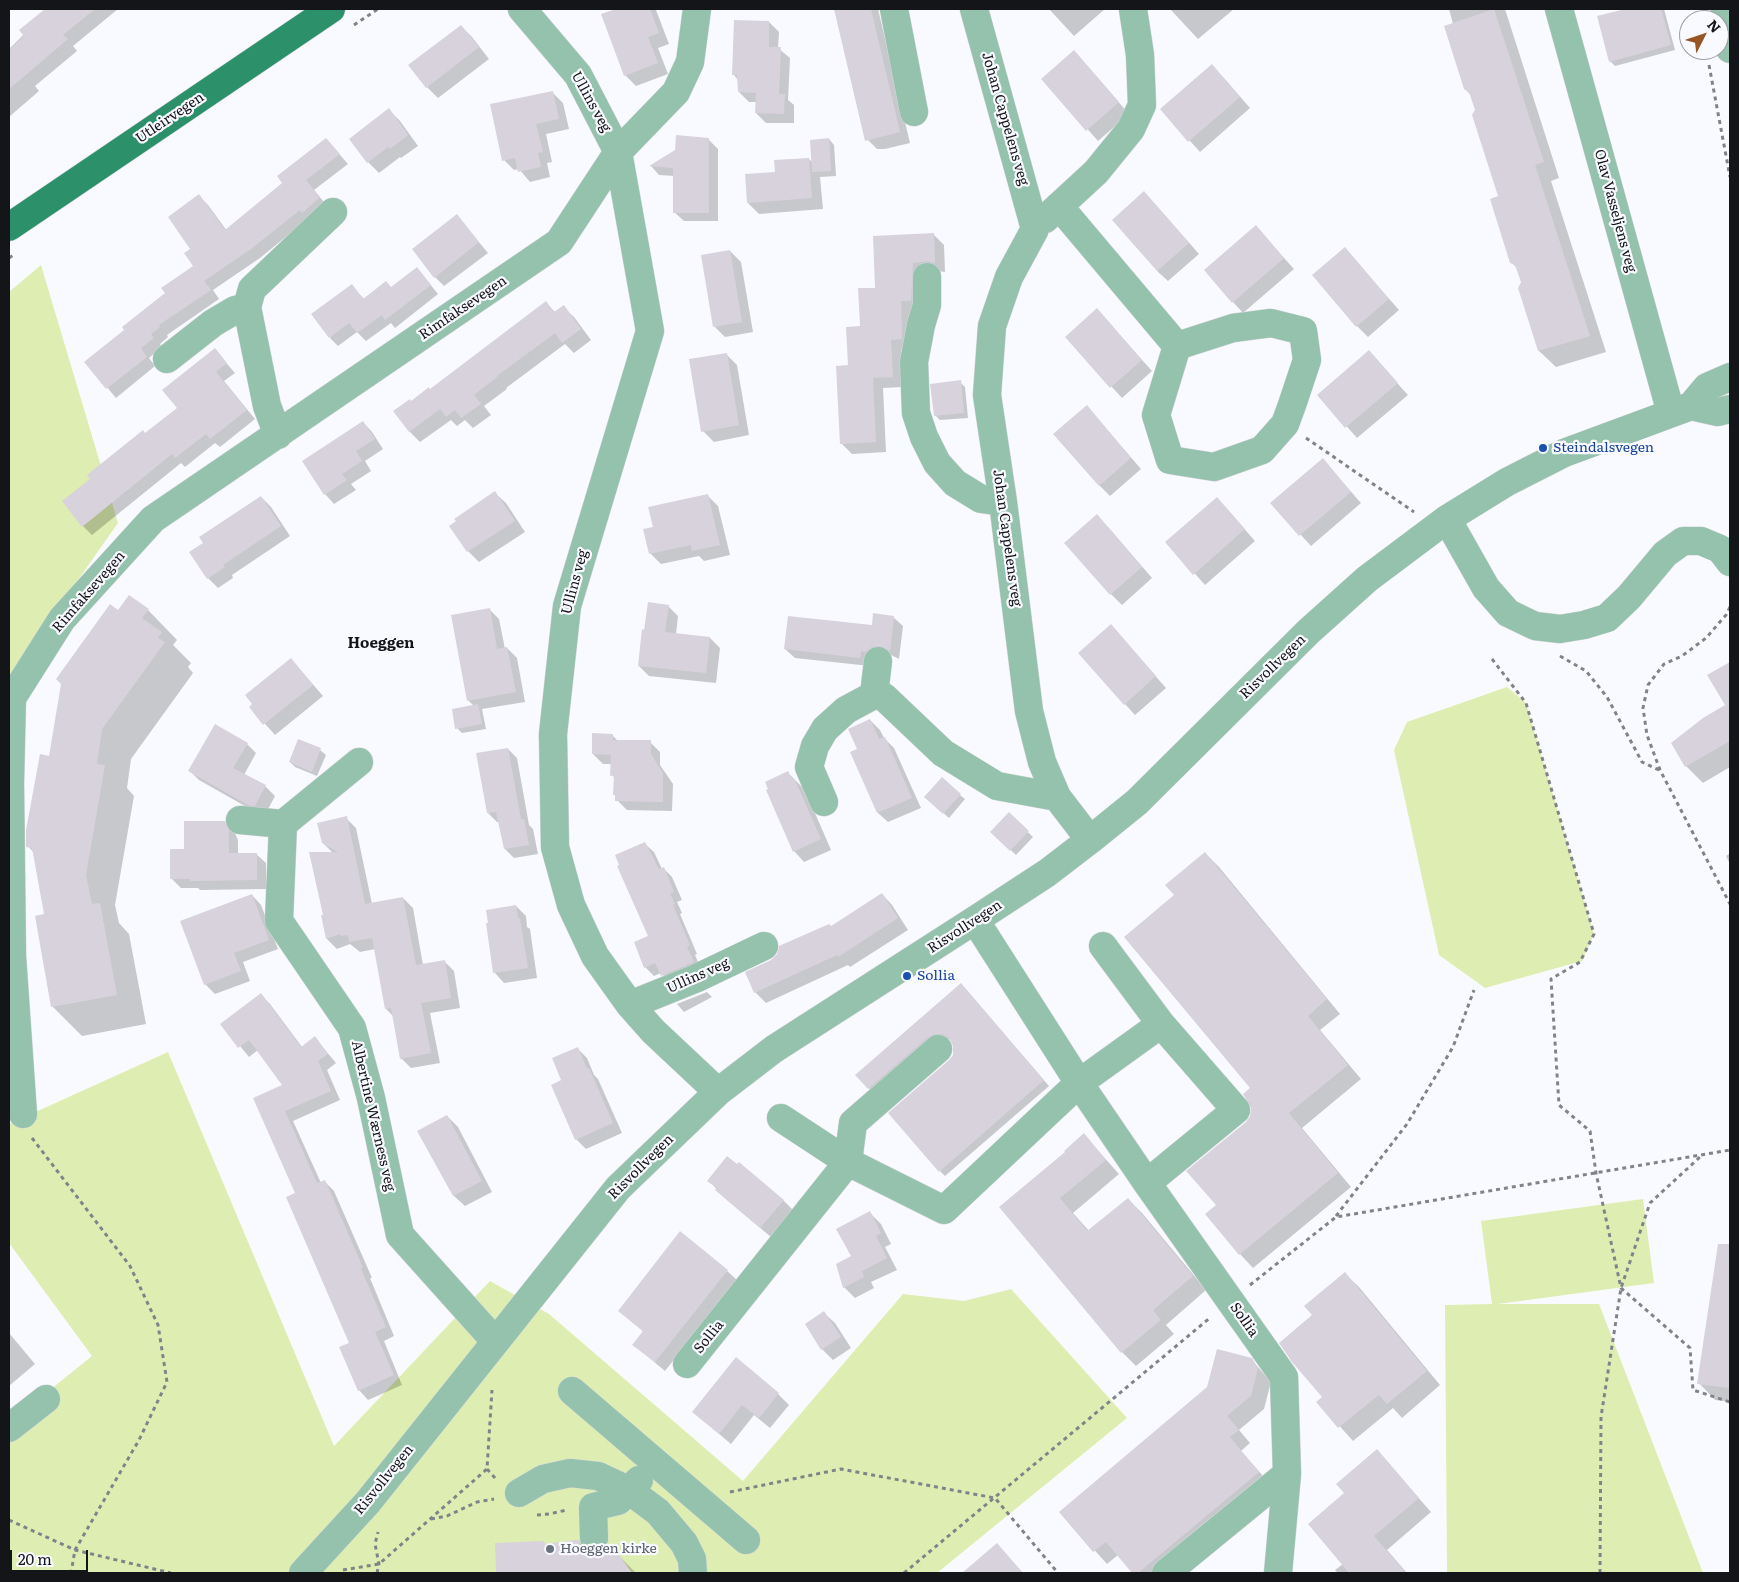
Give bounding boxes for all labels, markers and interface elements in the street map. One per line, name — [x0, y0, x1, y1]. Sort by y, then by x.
north arrow — [1679, 10, 1729, 60]
text: N — [1703, 15, 1726, 37]
street label: Johan Cappelens veg — [978, 50, 1032, 188]
street label: Ullins veg — [567, 69, 615, 135]
street label: Utleirvegen — [133, 89, 207, 147]
street label: Olav Vasseljens veg — [1590, 148, 1640, 274]
street label: Rimfaksevegen — [416, 272, 510, 344]
place label: Steindalsvegen — [1553, 440, 1654, 456]
marker: Steindalsvegen — [1537, 442, 1549, 454]
street label: Johan Cappelens veg — [989, 468, 1025, 608]
street label: Rimfaksevegen — [49, 548, 129, 636]
street label: Ullins veg — [558, 548, 592, 616]
street label: Risvollvegen — [1237, 631, 1309, 703]
district label: Hoeggen — [348, 635, 414, 653]
street label: Risvollvegen — [925, 897, 1005, 957]
street label: Ullins veg — [664, 955, 732, 997]
place label: Sollia — [917, 968, 955, 984]
marker: Sollia — [901, 970, 913, 982]
street label: Albertine Wærness veg — [347, 1039, 399, 1193]
street label: Risvollvegen — [605, 1131, 677, 1203]
street label: Sollia — [1226, 1300, 1262, 1340]
street label: Sollia — [691, 1317, 727, 1357]
street label: Risvollvegen — [351, 1442, 417, 1518]
scale bar — [12, 1540, 90, 1572]
place label: Hoeggen kirke — [560, 1541, 657, 1557]
marker: Hoeggen kirke — [544, 1543, 556, 1555]
text: 20 m — [18, 1547, 52, 1570]

